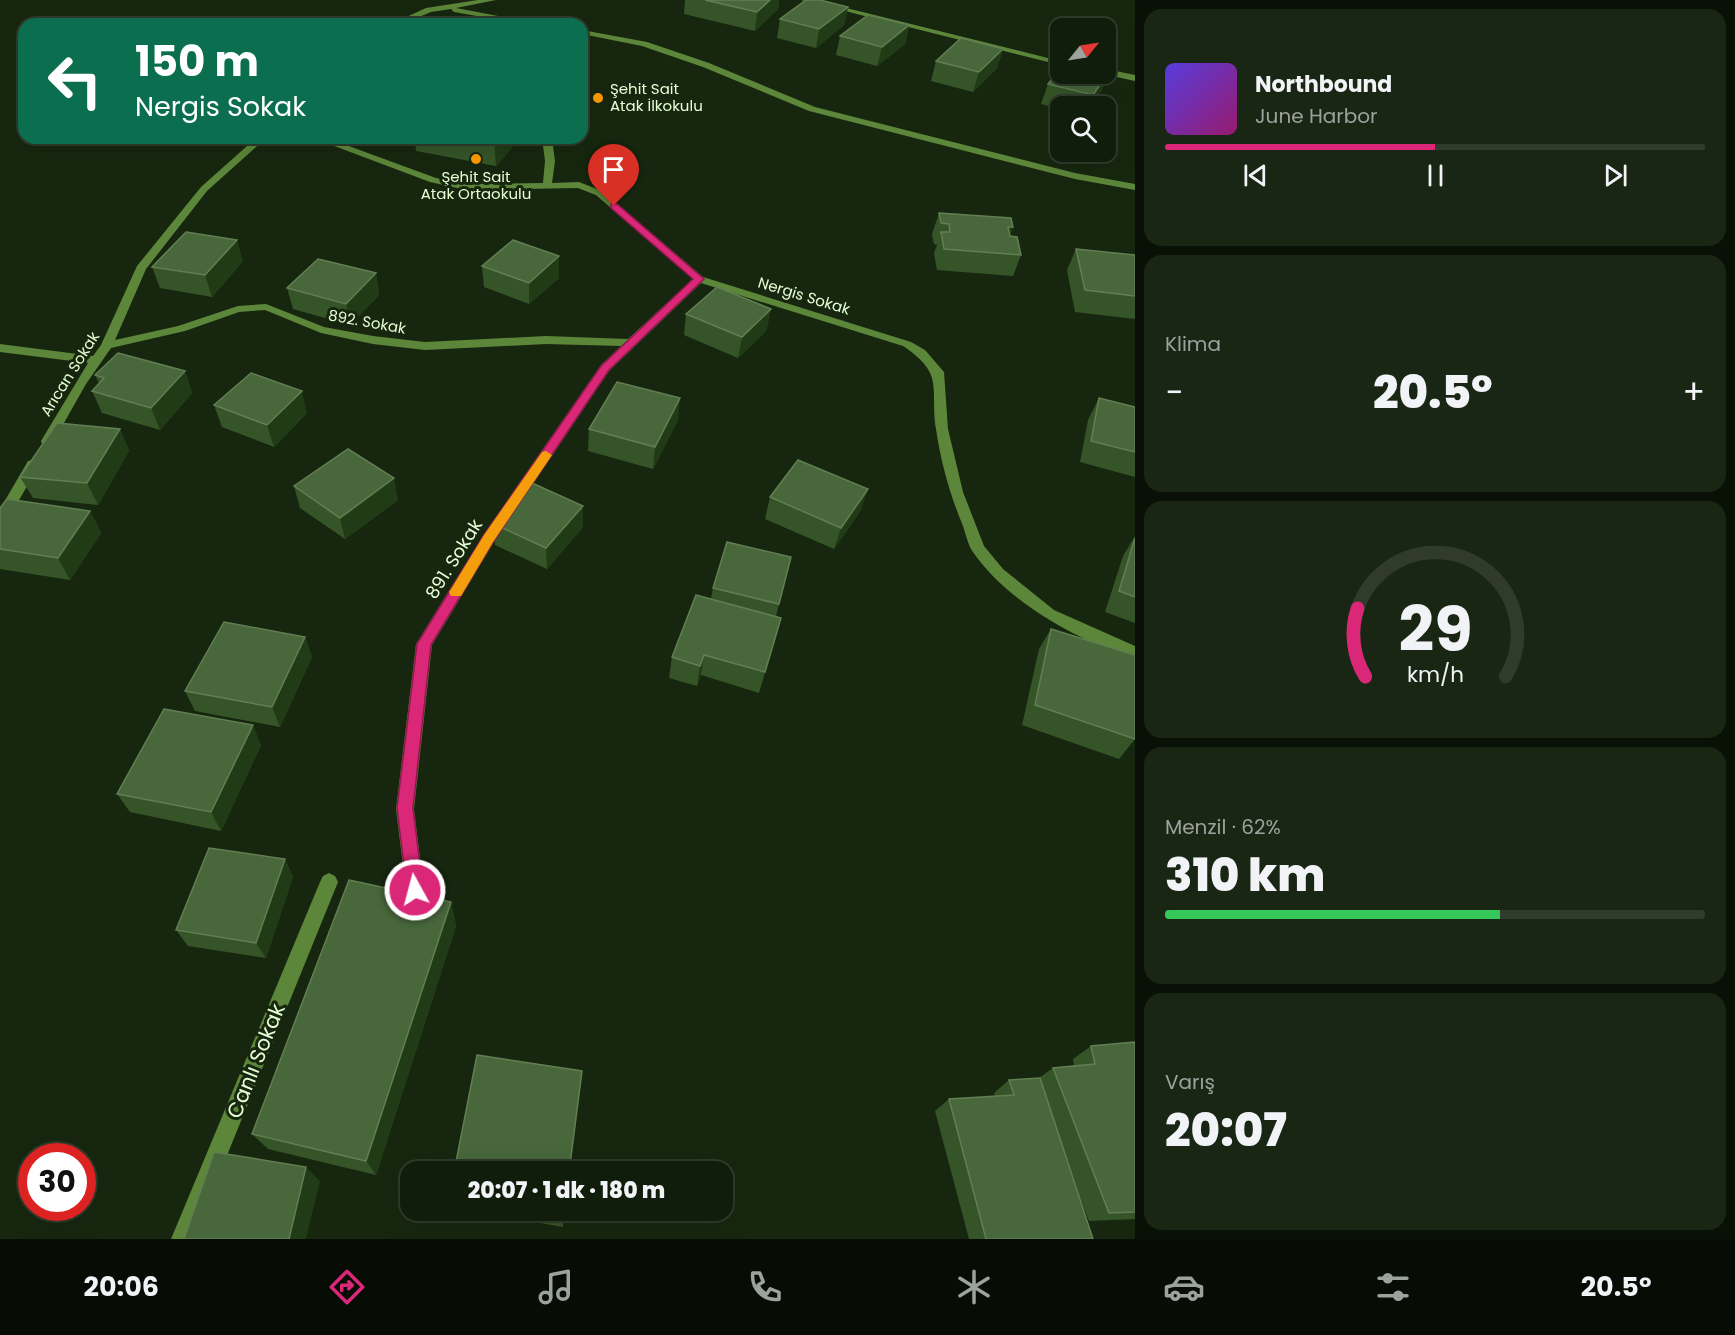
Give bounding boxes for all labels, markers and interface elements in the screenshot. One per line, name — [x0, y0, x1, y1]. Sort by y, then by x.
north arrow — [1050, 18, 1116, 84]
map controls — [1050, 18, 1116, 162]
text: 150 m — [135, 32, 259, 91]
icon: left — [36, 42, 114, 120]
text: Northbound — [1255, 69, 1392, 100]
place label: Şehit Sait Atak İlkokulu — [610, 78, 703, 116]
text: Nergis Sokak — [135, 88, 306, 125]
marker: Şehit Sait Atak İlkokulu — [591, 91, 605, 105]
button: search — [1050, 96, 1116, 162]
text: June Harbor — [1255, 102, 1378, 130]
pin — [588, 144, 639, 206]
marker: Şehit Sait Atak Ortaokulu — [469, 152, 483, 166]
icon: arrive — [597, 153, 630, 186]
icon: previous — [1239, 159, 1272, 192]
icon: pause — [1419, 159, 1452, 192]
icon: next — [1599, 159, 1632, 192]
place label: Şehit Sait Atak Ortaokulu — [421, 166, 531, 204]
street label: Nergis Sokak — [756, 272, 853, 320]
street label: 892. Sokak — [327, 304, 408, 339]
street label: Arıcan Sokak — [35, 327, 104, 420]
text: Klima — [1165, 330, 1221, 358]
text: 20.5° — [1373, 361, 1493, 424]
text: − — [1165, 369, 1183, 416]
text: + — [1682, 369, 1705, 416]
street label: 891. Sokak — [419, 513, 488, 603]
text: 29 — [1398, 585, 1472, 673]
text: km/h — [1406, 659, 1464, 690]
text: Menzil · 62% — [1165, 813, 1281, 841]
text: 310 km — [1165, 844, 1325, 907]
position arrow — [383, 858, 447, 922]
street label: Canlı Sokak — [219, 999, 292, 1123]
text: Varış — [1165, 1068, 1215, 1096]
text: 20:07 — [1165, 1099, 1287, 1162]
speed limit sign: 30 — [18, 1143, 96, 1221]
text: 20:07 · 1 dk · 180 m — [468, 1175, 665, 1206]
icon: directions — [326, 1266, 368, 1308]
icon: music — [535, 1266, 577, 1308]
icon: phone — [744, 1266, 786, 1308]
icon: climate — [953, 1266, 995, 1308]
icon: car — [1163, 1266, 1205, 1308]
icon: filters — [1372, 1266, 1414, 1308]
text: 20:06 — [84, 1268, 159, 1305]
text: 20.5° — [1581, 1268, 1651, 1305]

